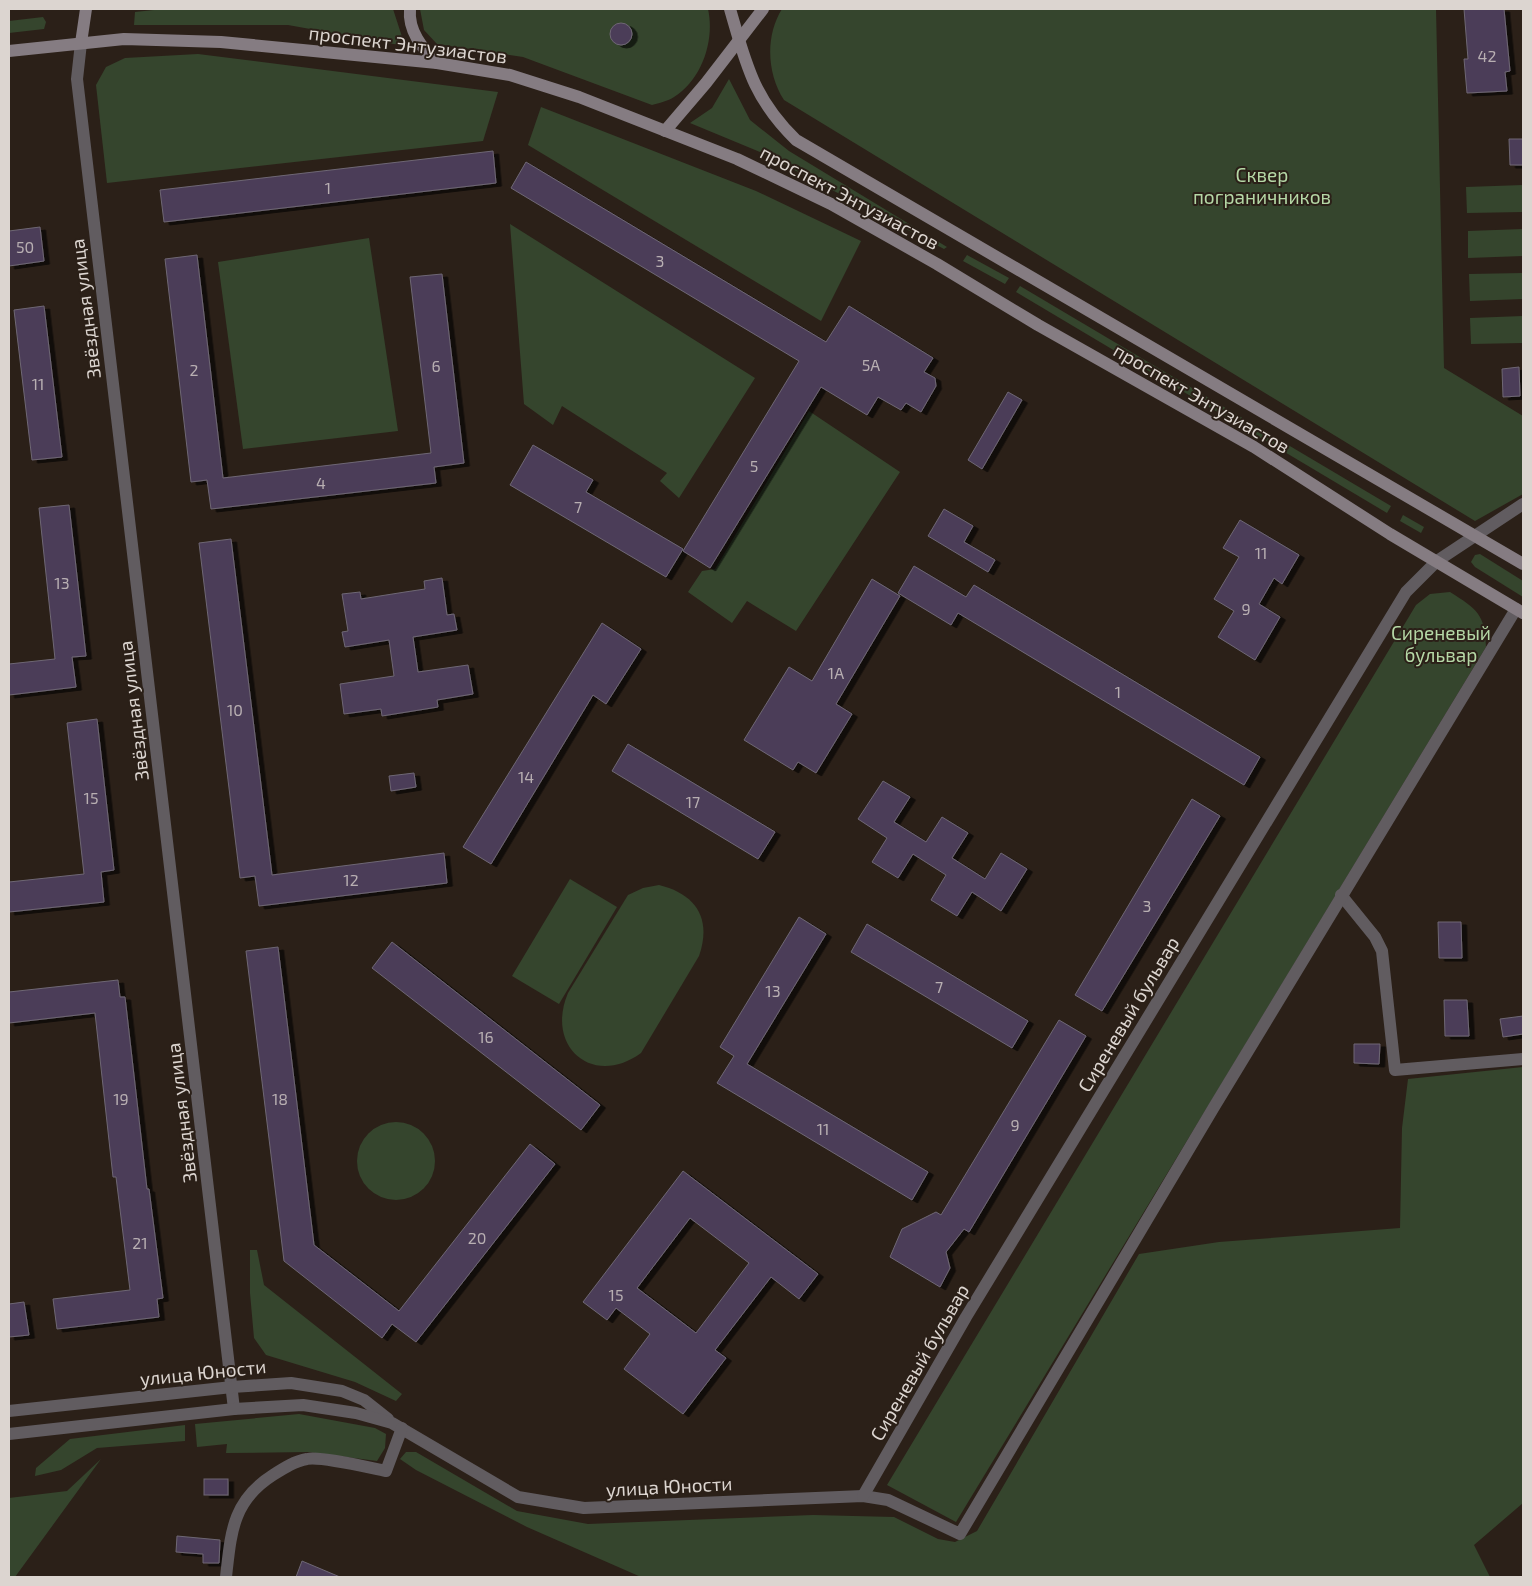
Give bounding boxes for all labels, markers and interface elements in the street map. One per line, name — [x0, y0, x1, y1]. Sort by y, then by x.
street label: проспект Энтузиастов — [307, 20, 508, 69]
house number: 42 — [1478, 46, 1496, 65]
street label: проспект Энтузиастов — [756, 140, 943, 255]
park label: Сквер пограничников — [1193, 163, 1331, 208]
house number: 1 — [325, 178, 331, 197]
house number: 50 — [16, 237, 34, 256]
street label: Звёздная улица — [65, 238, 106, 380]
house number: 3 — [656, 251, 664, 270]
street label: проспект Энтузиастов — [1109, 338, 1294, 459]
house number: 5А — [862, 355, 880, 374]
house number: 6 — [431, 356, 441, 375]
house number: 2 — [190, 360, 199, 379]
house number: 11 — [32, 374, 44, 393]
house number: 5 — [750, 456, 758, 475]
house number: 4 — [316, 473, 326, 492]
house number: 7 — [574, 497, 582, 516]
house number: 11 — [1255, 543, 1267, 562]
house number: 13 — [54, 573, 70, 592]
house number: 9 — [1241, 599, 1251, 618]
park label: Сиреневый бульвар — [1391, 621, 1491, 667]
street label: Звёздная улица — [113, 640, 154, 782]
house number: 1А — [828, 663, 844, 682]
house number: 1 — [1115, 682, 1121, 701]
house number: 10 — [227, 700, 243, 719]
house number: 14 — [518, 767, 534, 786]
house number: 15 — [84, 788, 98, 807]
house number: 17 — [686, 792, 700, 811]
house number: 12 — [343, 870, 359, 889]
house number: 3 — [1143, 896, 1151, 915]
street label: Сиреневый бульвар — [1073, 932, 1184, 1096]
house number: 7 — [935, 977, 943, 996]
house number: 13 — [765, 981, 781, 1000]
house number: 16 — [478, 1027, 494, 1046]
street label: Звёздная улица — [161, 1042, 202, 1184]
house number: 19 — [113, 1089, 129, 1108]
house number: 18 — [272, 1089, 288, 1108]
house number: 9 — [1010, 1115, 1020, 1134]
house number: 11 — [817, 1119, 829, 1138]
house number: 20 — [468, 1228, 486, 1247]
house number: 21 — [132, 1233, 148, 1252]
street label: Сиреневый бульвар — [865, 1280, 974, 1445]
house number: 15 — [609, 1285, 623, 1304]
street label: улица Юности — [139, 1354, 267, 1391]
street label: улица Юности — [605, 1471, 733, 1502]

